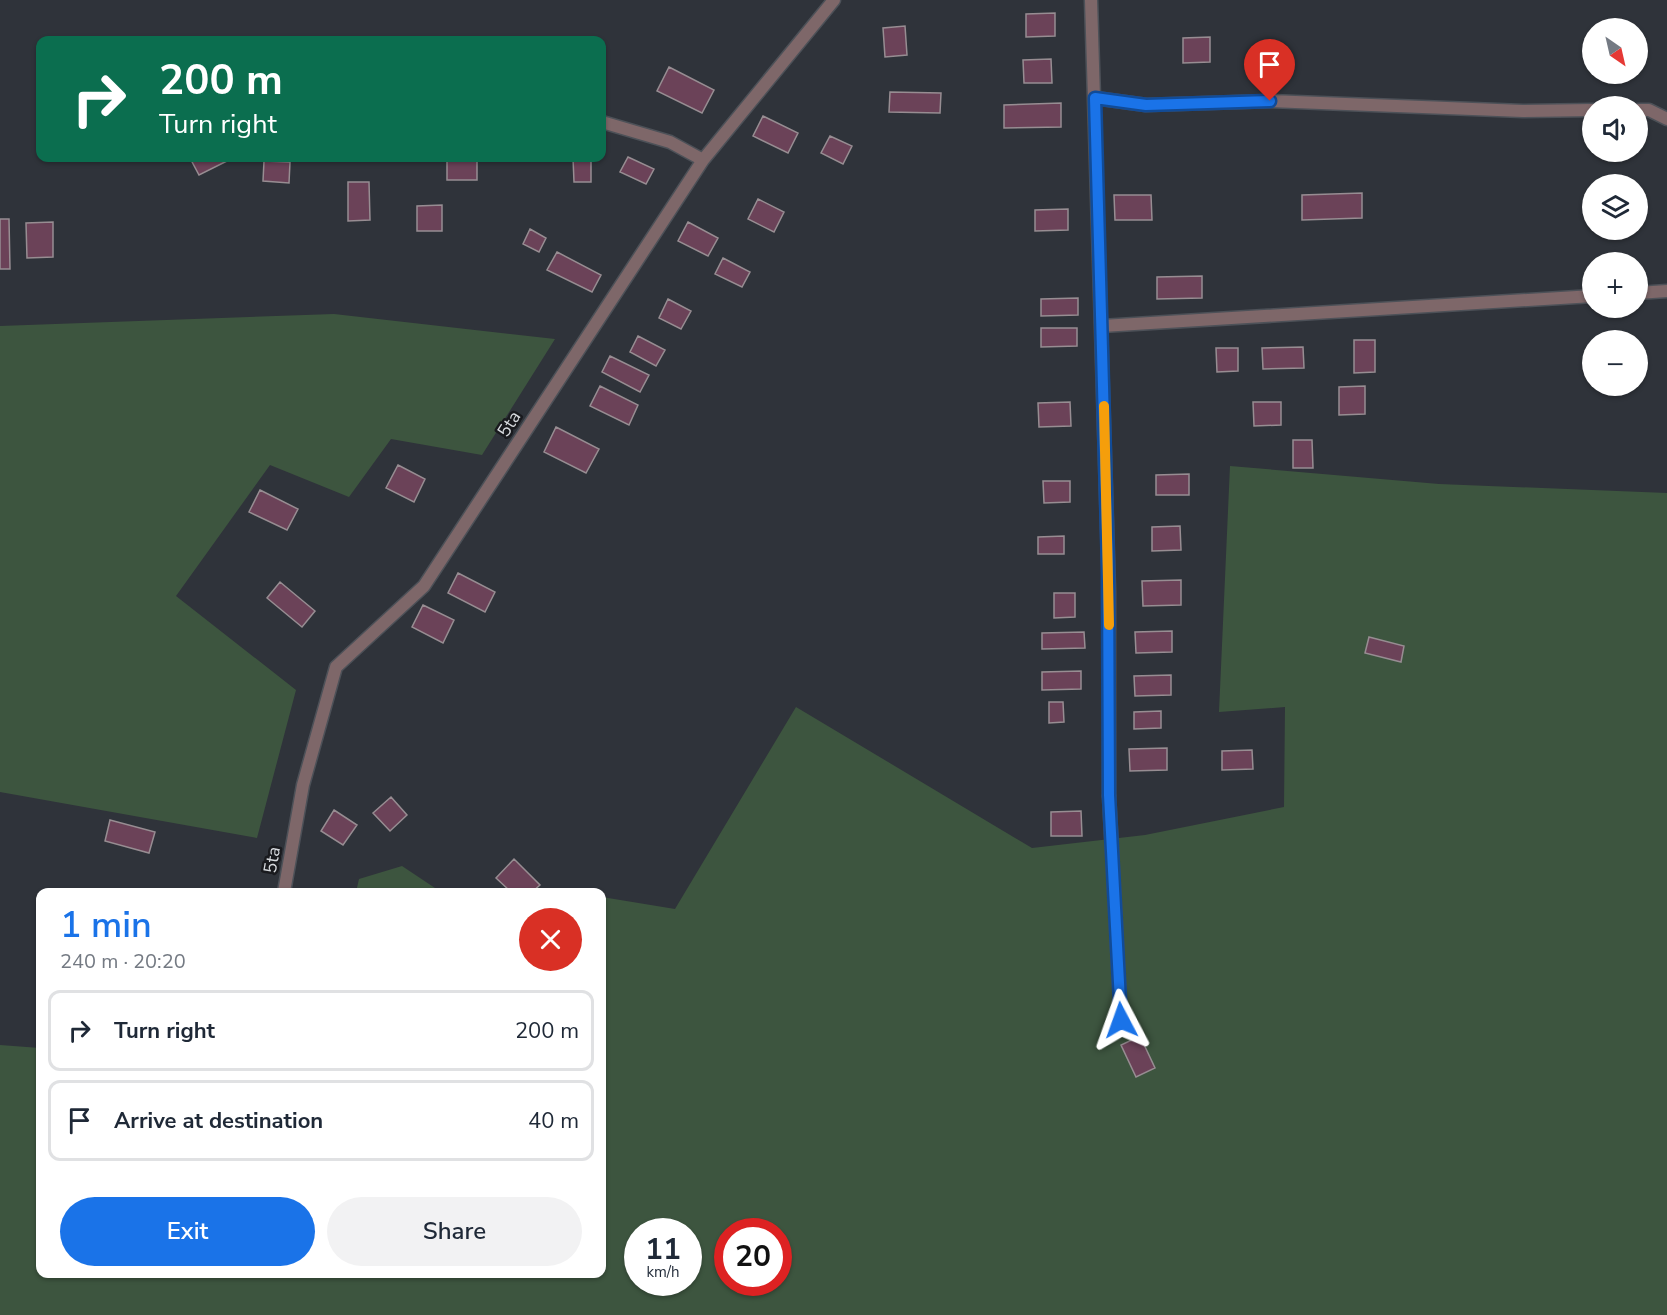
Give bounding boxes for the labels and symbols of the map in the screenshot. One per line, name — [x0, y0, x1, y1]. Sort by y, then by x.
north arrow — [1582, 18, 1648, 84]
pin — [1244, 39, 1295, 101]
street label: 5ta — [492, 406, 526, 442]
street label: 5ta — [258, 845, 286, 875]
position arrow — [1089, 988, 1153, 1052]
speed limit sign: 20 — [714, 1218, 792, 1296]

